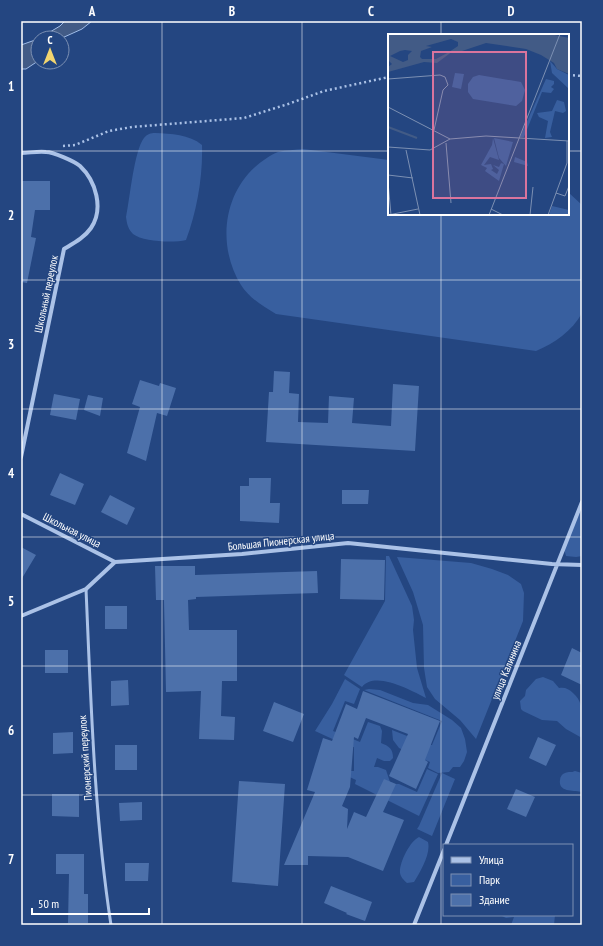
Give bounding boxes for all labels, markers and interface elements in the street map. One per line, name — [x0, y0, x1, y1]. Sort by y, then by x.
text: A — [88, 3, 96, 20]
text: B — [229, 3, 235, 20]
text: C — [368, 3, 374, 20]
text: D — [508, 3, 515, 20]
north arrow — [30, 30, 70, 70]
text: С — [47, 33, 53, 47]
inset map — [388, 34, 569, 215]
text: 1 — [8, 78, 14, 95]
text: 2 — [8, 207, 14, 224]
street label: Школьный переулок — [31, 253, 61, 334]
text: 3 — [8, 336, 14, 353]
text: 4 — [8, 465, 15, 482]
street label: Школьная улица — [41, 509, 103, 551]
street label: Большая Пионерская улица — [227, 528, 335, 554]
text: 5 — [8, 593, 14, 610]
street label: улица Калинина — [488, 638, 524, 702]
street label: Пионерский переулок — [75, 714, 95, 801]
text: 6 — [8, 722, 14, 739]
legend — [443, 844, 573, 916]
text: 7 — [8, 851, 14, 868]
text: Улица — [479, 852, 504, 867]
text: Парк — [479, 872, 500, 887]
scale bar — [32, 890, 149, 916]
text: Здание — [479, 892, 510, 907]
text: 50 m — [38, 896, 59, 911]

